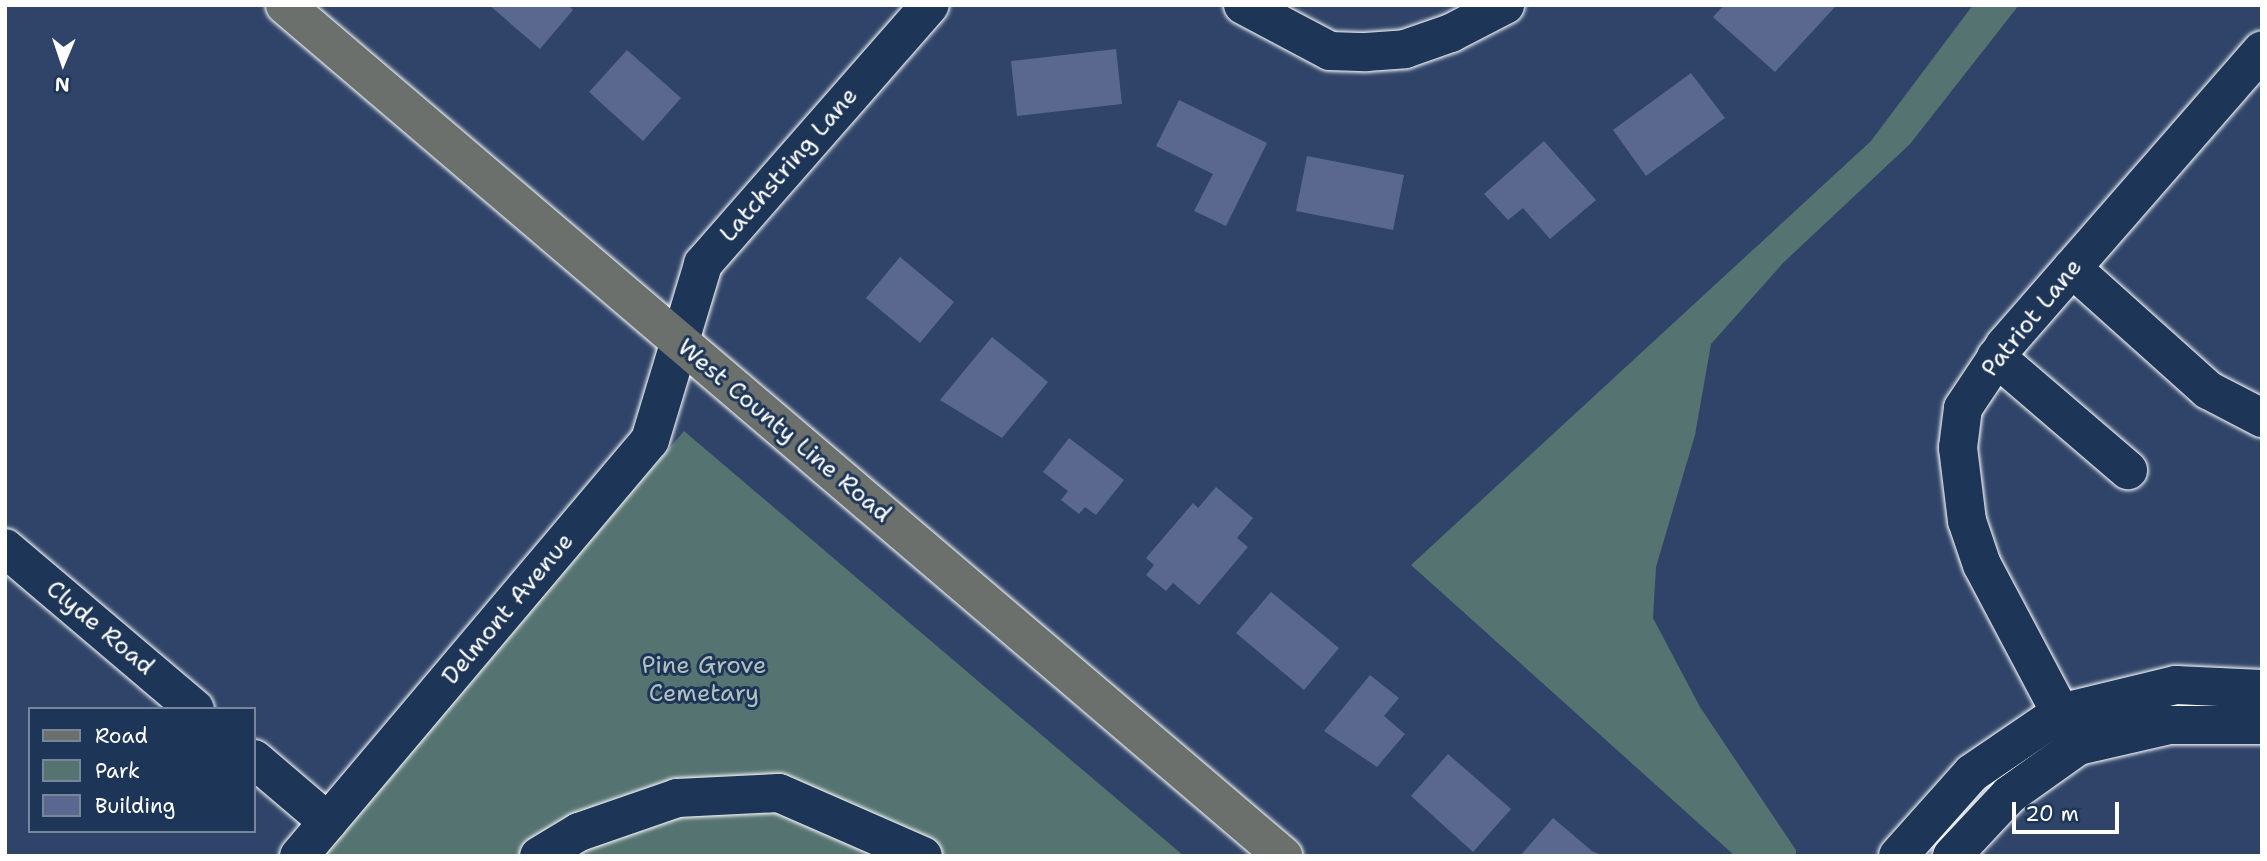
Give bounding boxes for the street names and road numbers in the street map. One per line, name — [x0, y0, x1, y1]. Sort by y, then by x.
street label: Latchstring Lane — [714, 82, 864, 248]
street label: Patriot Lane — [1976, 253, 2088, 383]
street label: West County Line Road — [671, 333, 897, 529]
street label: Delmont Avenue — [436, 527, 580, 691]
street label: Clyde Road — [40, 575, 160, 681]

